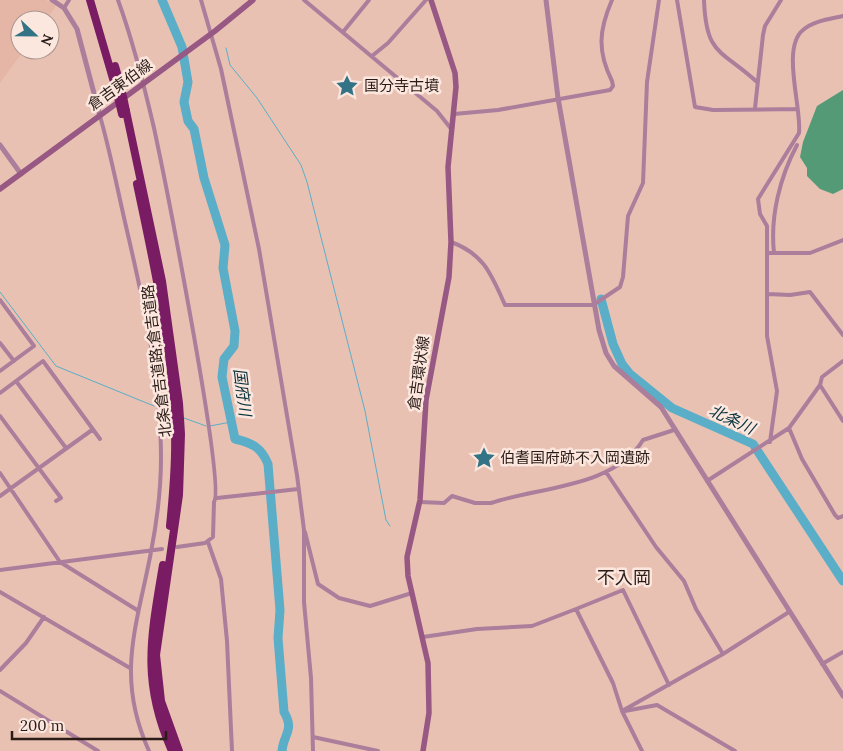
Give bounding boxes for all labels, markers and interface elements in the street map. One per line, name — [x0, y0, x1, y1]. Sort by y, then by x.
north arrow — [10, 10, 60, 60]
text: N — [37, 31, 57, 48]
street label: 倉吉東伯線 — [84, 55, 156, 114]
place icon: 国分寺古墳 — [334, 73, 360, 99]
place label: 国分寺古墳 — [364, 76, 439, 95]
street label: 北条倉吉道路;倉吉道路 — [138, 284, 175, 439]
street label: 倉吉環状線 — [404, 334, 433, 411]
water label: 国府川 — [230, 367, 256, 419]
water label: 北条川 — [706, 400, 760, 439]
place icon: 伯耆国府跡不入岡遺跡 — [471, 445, 497, 471]
place label: 伯耆国府跡不入岡遺跡 — [500, 448, 650, 467]
district label: 不入岡 — [597, 566, 651, 589]
scale bar — [12, 708, 166, 740]
text: 200 m — [20, 716, 64, 735]

